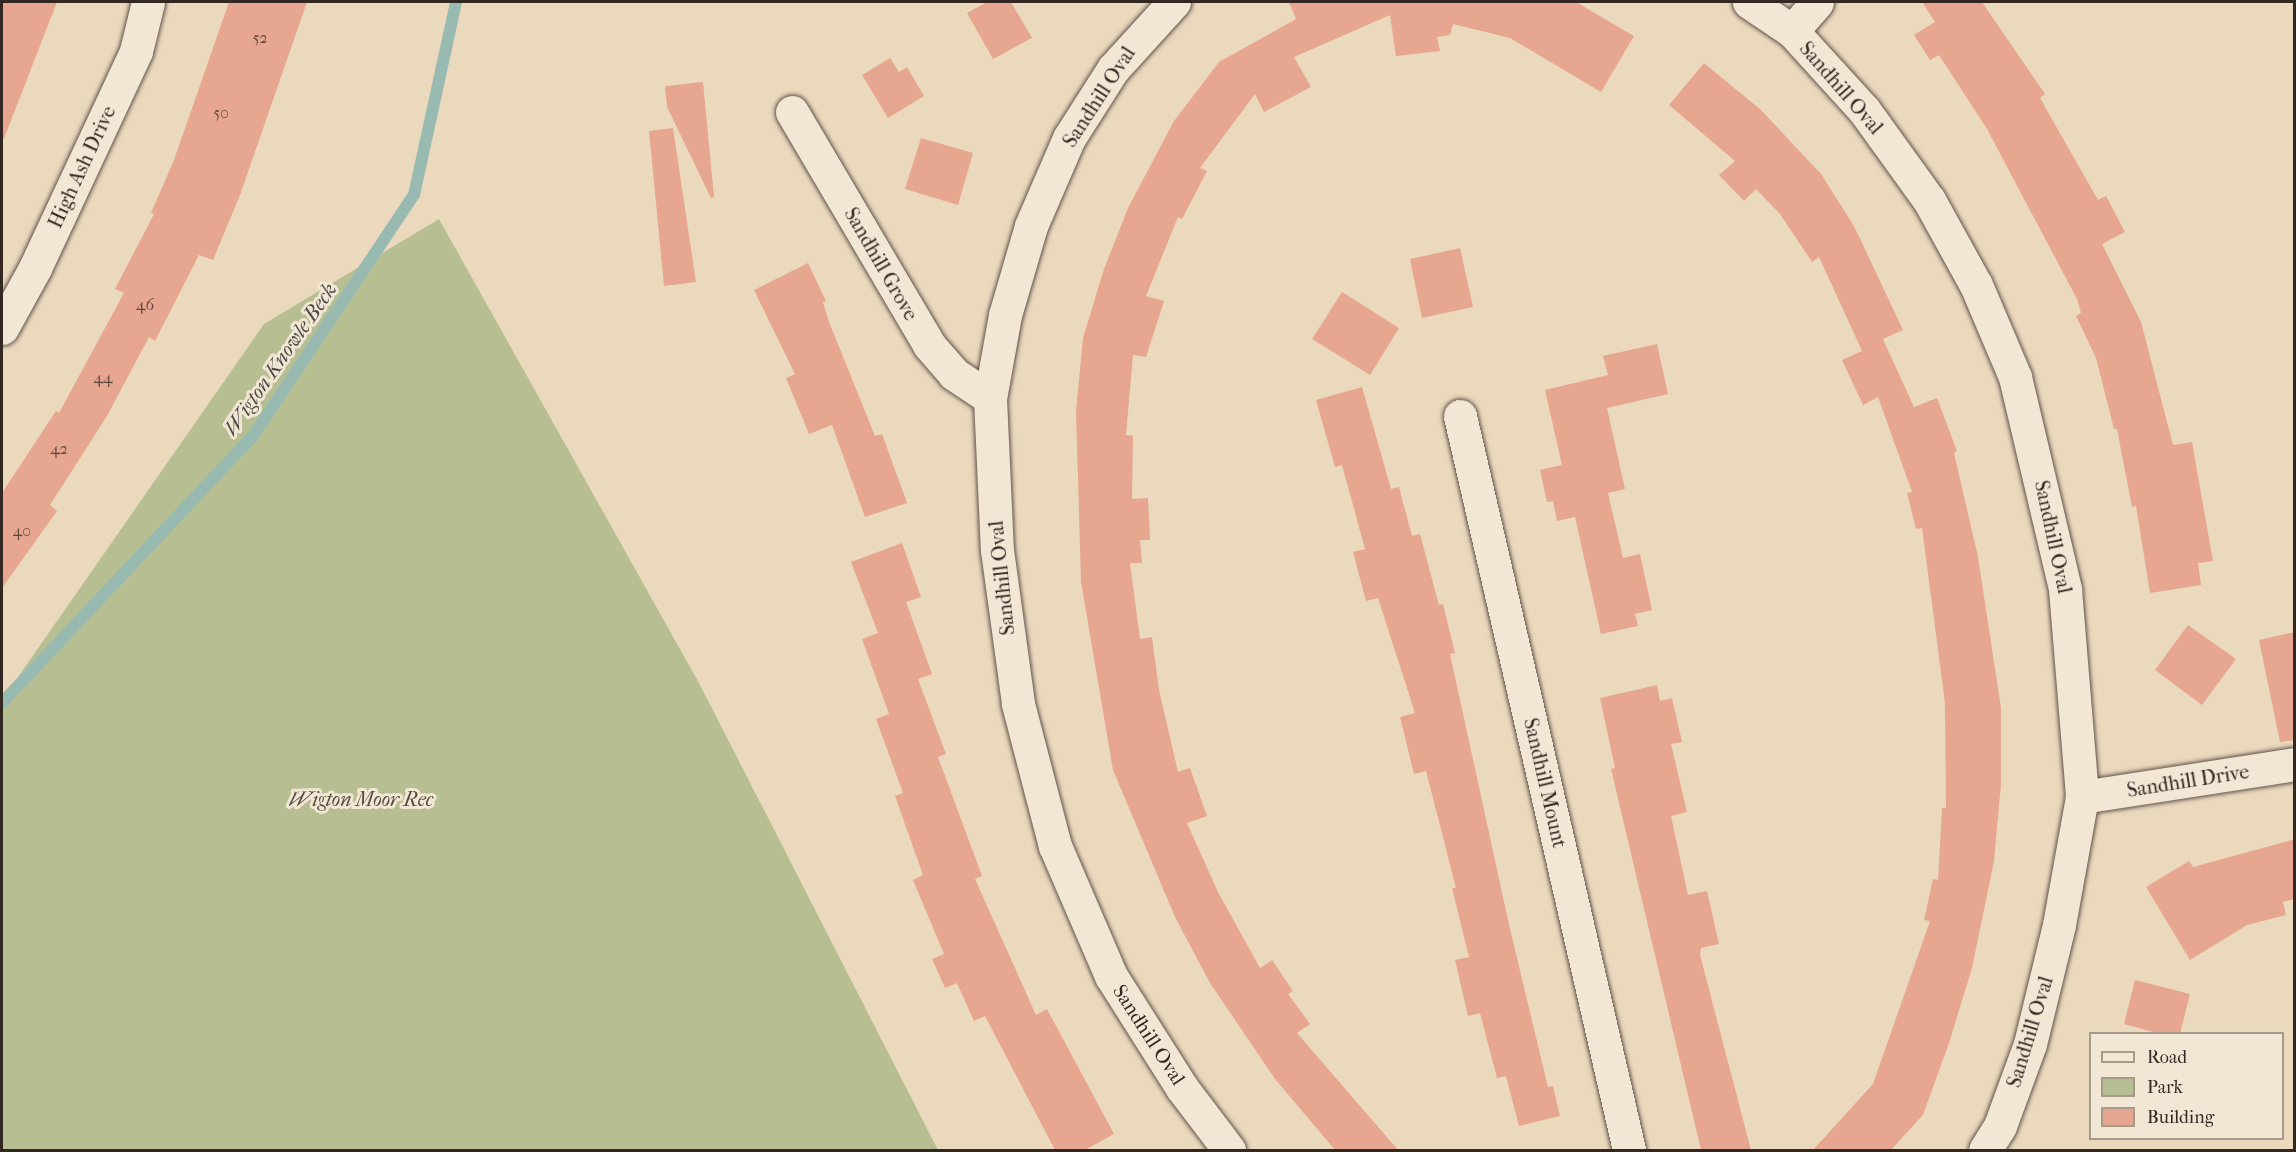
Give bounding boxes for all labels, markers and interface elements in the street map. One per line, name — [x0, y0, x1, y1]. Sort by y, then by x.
house number: 52 — [252, 28, 268, 48]
street label: Sandhill Oval — [1794, 37, 1888, 139]
street label: Sandhill Oval — [1058, 42, 1140, 152]
street label: High Ash Drive — [43, 102, 121, 232]
house number: 50 — [213, 103, 229, 123]
street label: Sandhill Grove — [839, 203, 923, 325]
water label: Wigton Knowle Beck — [218, 278, 342, 440]
house number: 46 — [136, 295, 154, 315]
house number: 44 — [94, 368, 112, 388]
house number: 42 — [50, 439, 68, 459]
street label: Sandhill Oval — [2029, 478, 2077, 596]
street label: Sandhill Oval — [984, 520, 1020, 636]
house number: 40 — [13, 521, 31, 541]
street label: Sandhill Mount — [1518, 716, 1572, 850]
street label: Sandhill Drive — [2125, 759, 2251, 803]
park label: Wigton Moor Rec — [289, 787, 433, 811]
street label: Sandhill Oval — [2002, 974, 2058, 1090]
street label: Sandhill Oval — [1108, 980, 1190, 1090]
legend — [2089, 1032, 2284, 1140]
text: Road — [2147, 1047, 2187, 1068]
text: Park — [2147, 1077, 2183, 1098]
text: Building — [2147, 1107, 2214, 1128]

